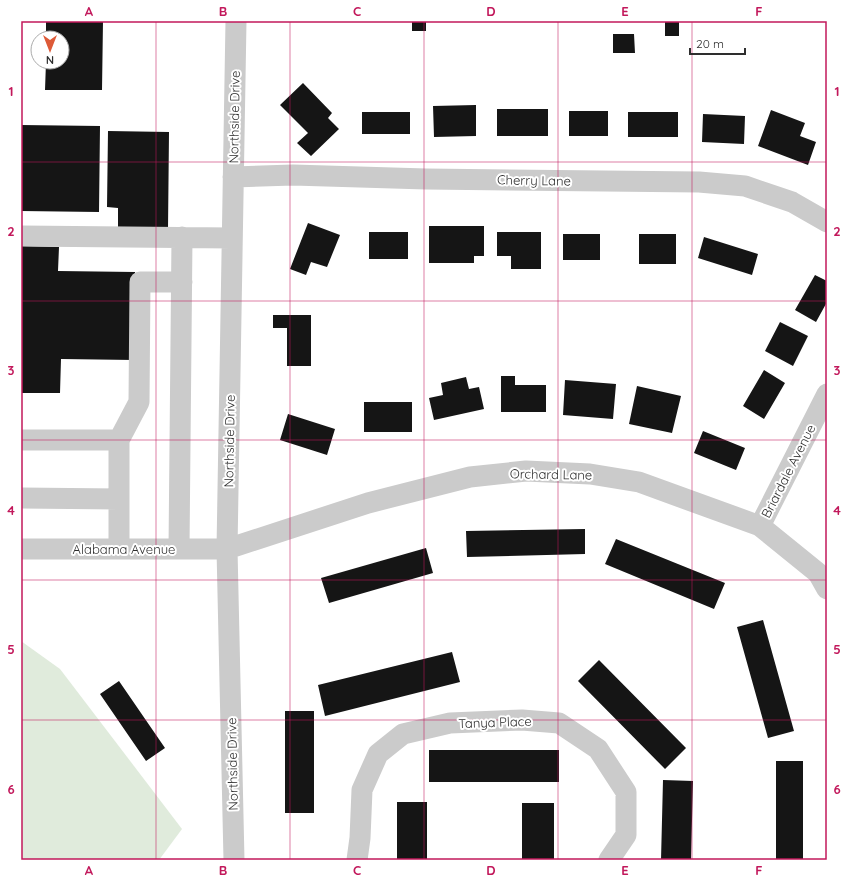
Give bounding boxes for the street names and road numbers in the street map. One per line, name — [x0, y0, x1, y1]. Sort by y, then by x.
street label: Northside Drive — [225, 70, 243, 164]
street label: Cherry Lane — [497, 171, 571, 189]
street label: Northside Drive — [220, 394, 238, 488]
street label: Briardale Avenue — [758, 422, 818, 520]
street label: Orchard Lane — [510, 465, 592, 483]
street label: Alabama Avenue — [73, 541, 175, 557]
street label: Tanya Place — [458, 713, 532, 731]
street label: Northside Drive — [223, 717, 241, 811]

